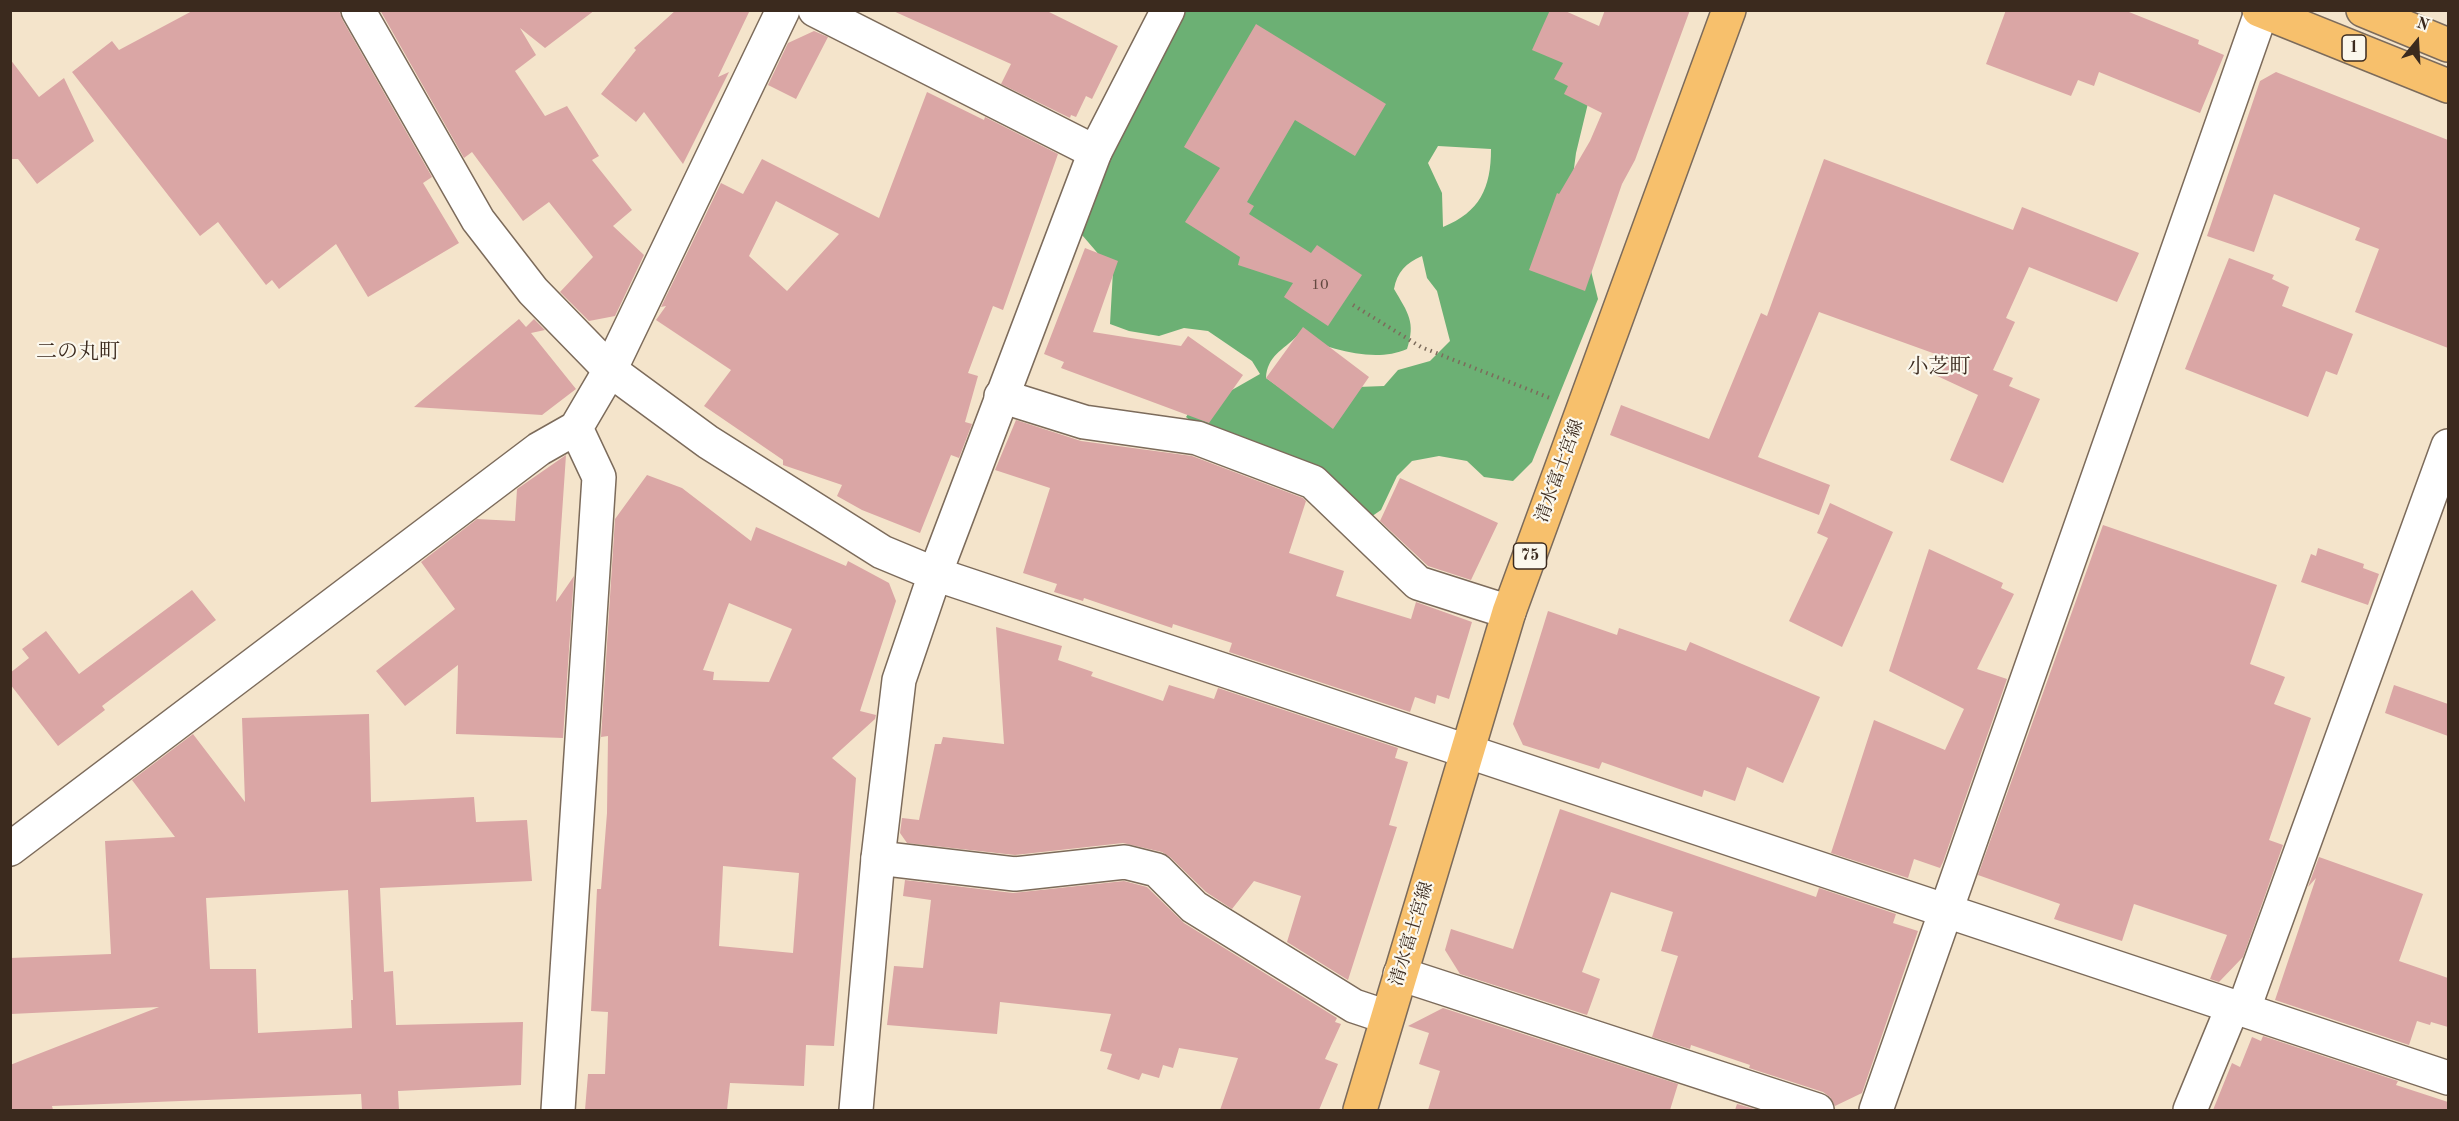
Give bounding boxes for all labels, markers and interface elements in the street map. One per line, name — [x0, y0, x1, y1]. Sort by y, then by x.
north arrow — [2387, 12, 2447, 72]
text: N — [2414, 15, 2431, 34]
road number: 1 — [2342, 35, 2366, 61]
house number: 10 — [1311, 276, 1329, 294]
district label: 二の丸町 — [36, 339, 120, 365]
district label: 小芝町 — [1908, 354, 1970, 380]
street label: 清水富士宮線 — [1531, 417, 1589, 525]
road number: 75 — [1514, 543, 1546, 569]
street label: 清水富士宮線 — [1386, 879, 1438, 989]

